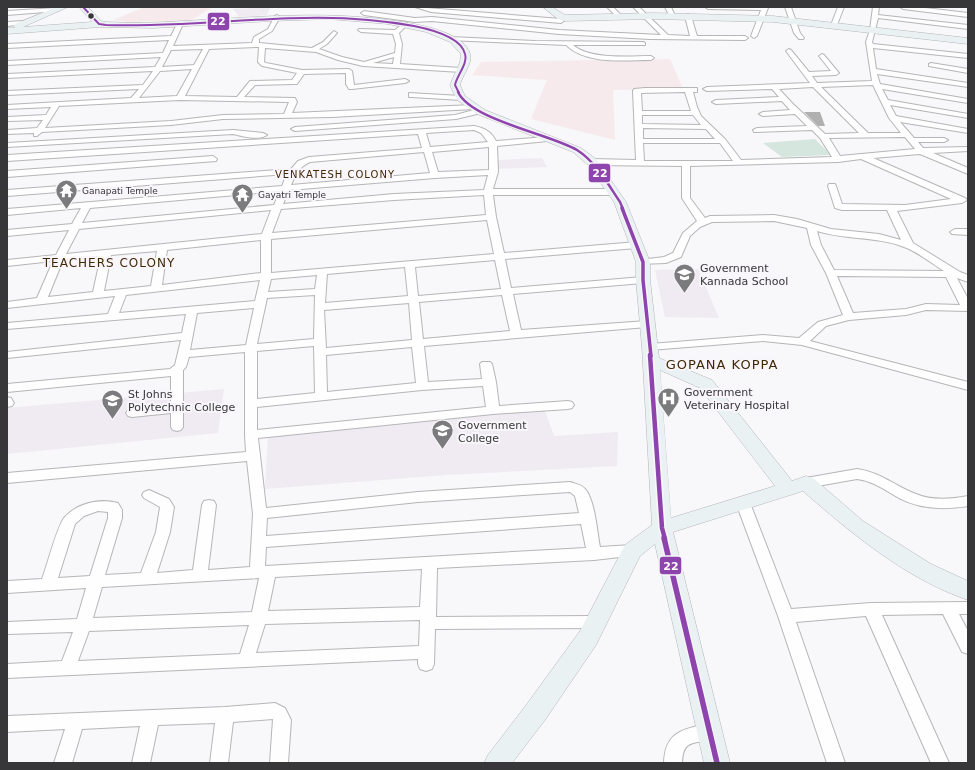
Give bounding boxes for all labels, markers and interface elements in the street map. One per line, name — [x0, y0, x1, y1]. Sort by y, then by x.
unlabelled marker — [86, 11, 96, 21]
line badge: 22 — [207, 12, 230, 31]
text: 22 — [210, 15, 226, 28]
line badge: 22 — [588, 163, 611, 183]
text: 22 — [592, 167, 608, 180]
district label: VENKATESH COLONY — [275, 169, 395, 180]
temple icon: Ganapati Temple — [53, 178, 79, 211]
temple icon: Gayatri Temple — [230, 182, 256, 215]
place label: Ganapati Temple — [82, 186, 158, 196]
place label: Gayatri Temple — [258, 190, 326, 200]
district label: TEACHERS COLONY — [42, 256, 175, 270]
school or university icon: Government Kannada School — [671, 261, 697, 294]
place label: Government Kannada School — [700, 262, 788, 288]
district label: GOPANA KOPPA — [666, 357, 778, 372]
hospital icon: Government Veterinary Hospital — [656, 385, 682, 418]
place label: Government Veterinary Hospital — [684, 386, 789, 412]
school or university icon: St Johns Polytechnic College — [100, 387, 126, 420]
place label: St Johns Polytechnic College — [128, 388, 235, 414]
school or university icon: Government College — [429, 418, 455, 451]
place label: Government College — [458, 419, 527, 445]
line badge: 22 — [659, 556, 682, 575]
text: 22 — [663, 560, 679, 573]

